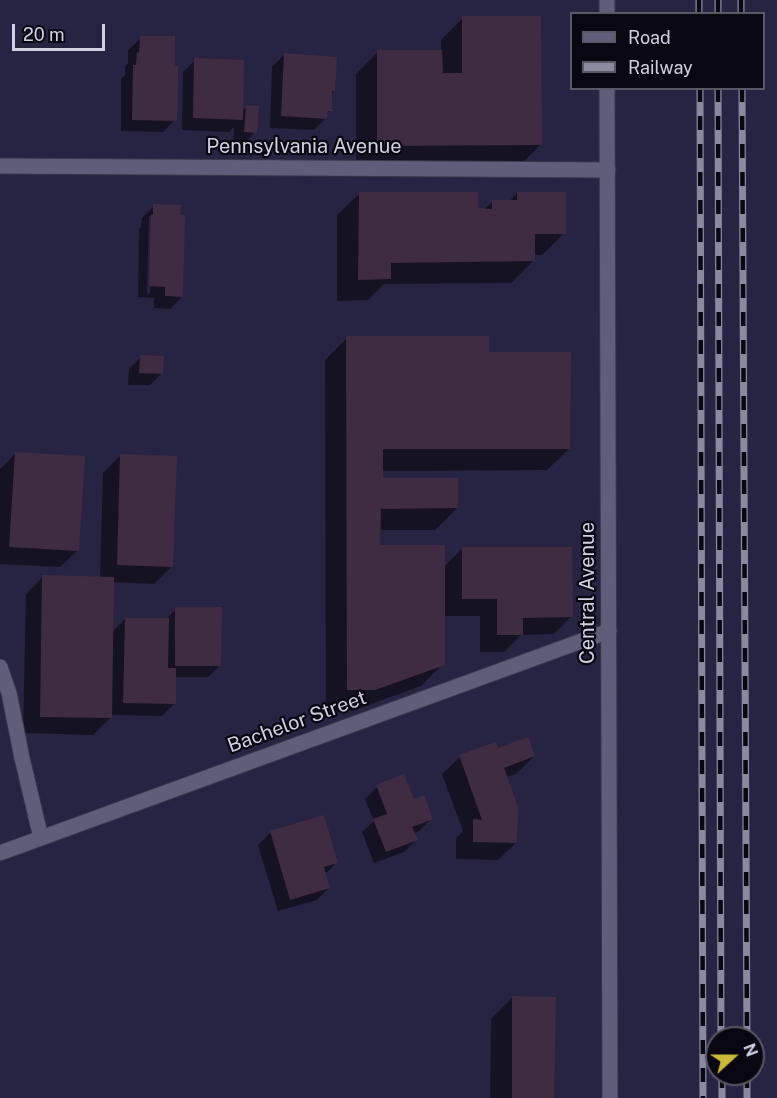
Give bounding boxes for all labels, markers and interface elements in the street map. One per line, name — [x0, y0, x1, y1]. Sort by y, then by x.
scale bar — [15, 12, 108, 50]
legend — [570, 12, 765, 90]
text: 20 m — [23, 24, 65, 45]
text: Road — [628, 27, 671, 48]
text: Railway — [628, 57, 693, 78]
street label: Pennsylvania Avenue — [206, 135, 402, 159]
street label: Central Avenue — [576, 522, 600, 664]
street label: Bachelor Street — [224, 686, 370, 758]
north arrow — [705, 1026, 765, 1086]
text: N — [739, 1041, 762, 1059]

